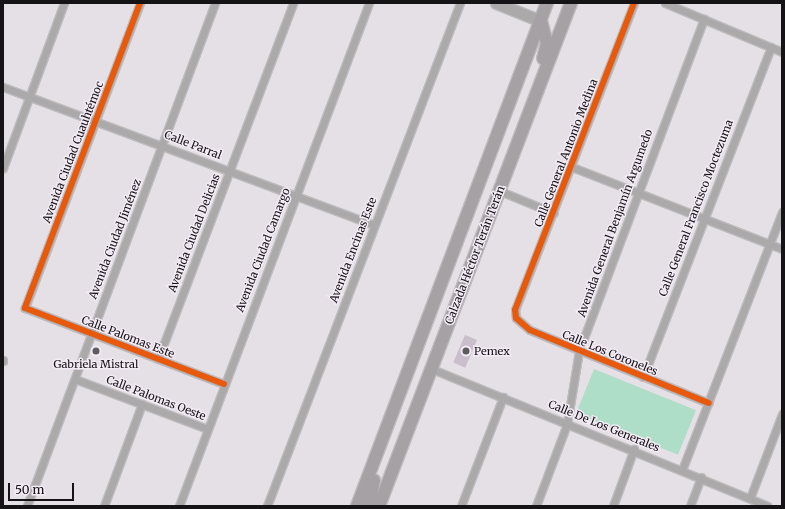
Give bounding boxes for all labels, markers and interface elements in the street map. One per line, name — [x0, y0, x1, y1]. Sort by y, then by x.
street label: Calle General Antonio Medina — [532, 77, 600, 229]
street label: Avenida Ciudad Cuauhtémoc — [40, 79, 106, 225]
street label: Calle General Francisco Moctezuma — [656, 118, 736, 298]
street label: Avenida General Benjamín Argumedo — [575, 127, 655, 319]
street label: Calle Parral — [162, 128, 224, 162]
street label: Avenida Ciudad Delicias — [165, 172, 223, 294]
street label: Avenida Ciudad Jiménez — [86, 177, 144, 301]
street label: Calzada Héctor Terán Terán — [443, 184, 507, 326]
street label: Avenida Ciudad Camargo — [233, 186, 293, 314]
street label: Avenida Encinas Este — [327, 195, 379, 305]
street label: Calle Palomas Este — [80, 313, 176, 361]
street label: Calle Los Coroneles — [560, 328, 660, 378]
place label: Pemex — [474, 344, 510, 358]
marker: Gabriela Mistral — [91, 346, 101, 356]
marker: Pemex — [461, 346, 471, 356]
place label: Gabriela Mistral — [54, 357, 138, 371]
street label: Calle Palomas Oeste — [105, 373, 207, 423]
street label: Calle De Los Generales — [546, 398, 662, 454]
scale bar — [10, 475, 76, 501]
text: 50 m — [15, 482, 44, 497]

